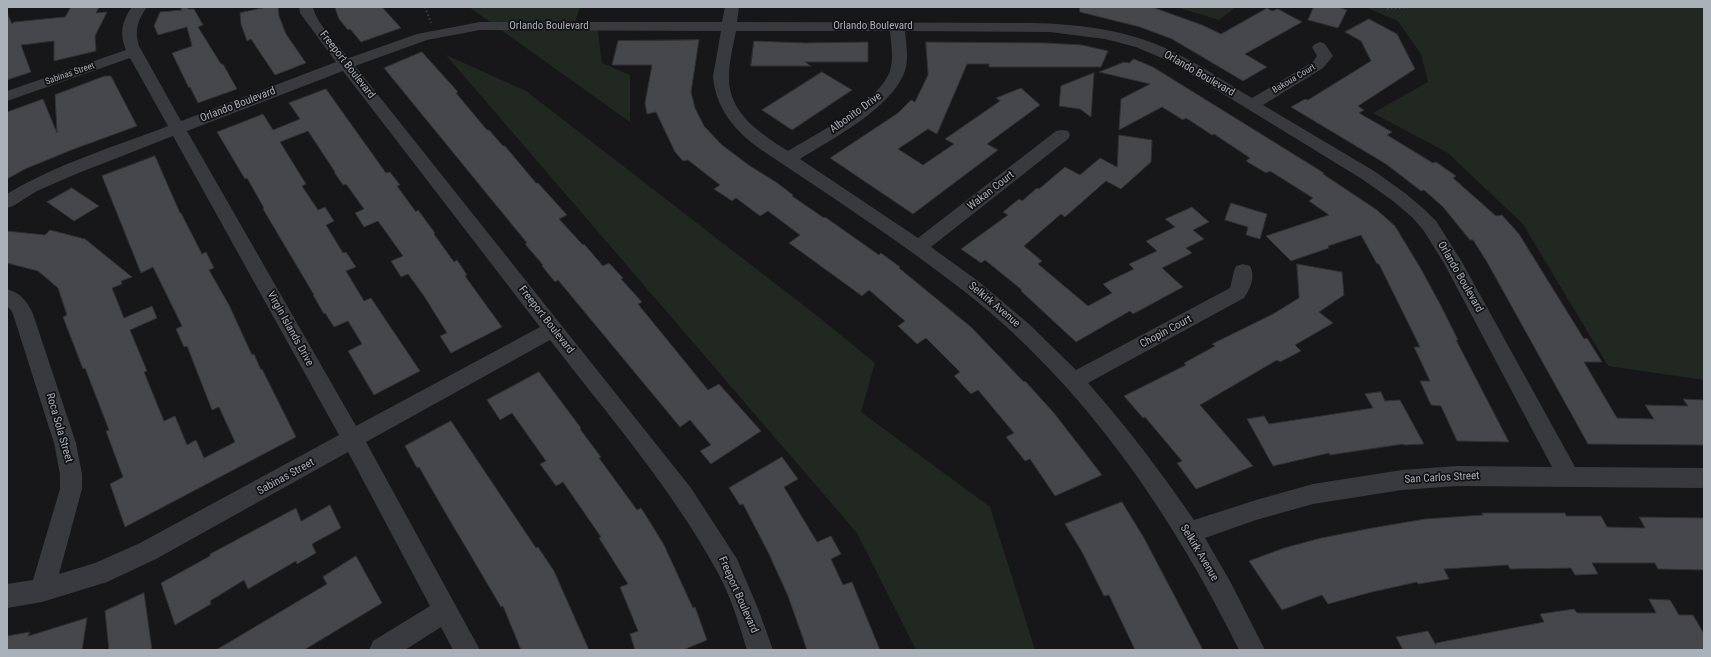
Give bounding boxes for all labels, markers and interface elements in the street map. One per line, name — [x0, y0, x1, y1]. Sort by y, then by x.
street label: Orlando Boulevard — [509, 19, 589, 33]
street label: Orlando Boulevard — [833, 19, 913, 33]
street label: Freeport Boulevard — [317, 29, 377, 101]
street label: Orlando Boulevard — [1161, 48, 1237, 100]
street label: Sabinas Street — [44, 61, 96, 87]
street label: Bakoua Court — [1271, 62, 1317, 96]
street label: Orlando Boulevard — [198, 85, 278, 125]
street label: Albonito Drive — [828, 90, 884, 136]
street label: Wakan Court — [965, 169, 1017, 213]
street label: Orlando Boulevard — [1434, 239, 1486, 315]
street label: Selkirk Avenue — [965, 280, 1023, 330]
street label: Freeport Boulevard — [516, 284, 576, 356]
street label: Virgin Islands Drive — [264, 289, 316, 369]
street label: Chopin Court — [1138, 313, 1194, 351]
street label: Roca Sola Street — [43, 392, 75, 464]
street label: Sabinas Street — [255, 456, 317, 498]
street label: San Carlos Street — [1404, 469, 1480, 487]
street label: Selkirk Avenue — [1177, 522, 1221, 584]
street label: Freeport Boulevard — [715, 555, 761, 635]

